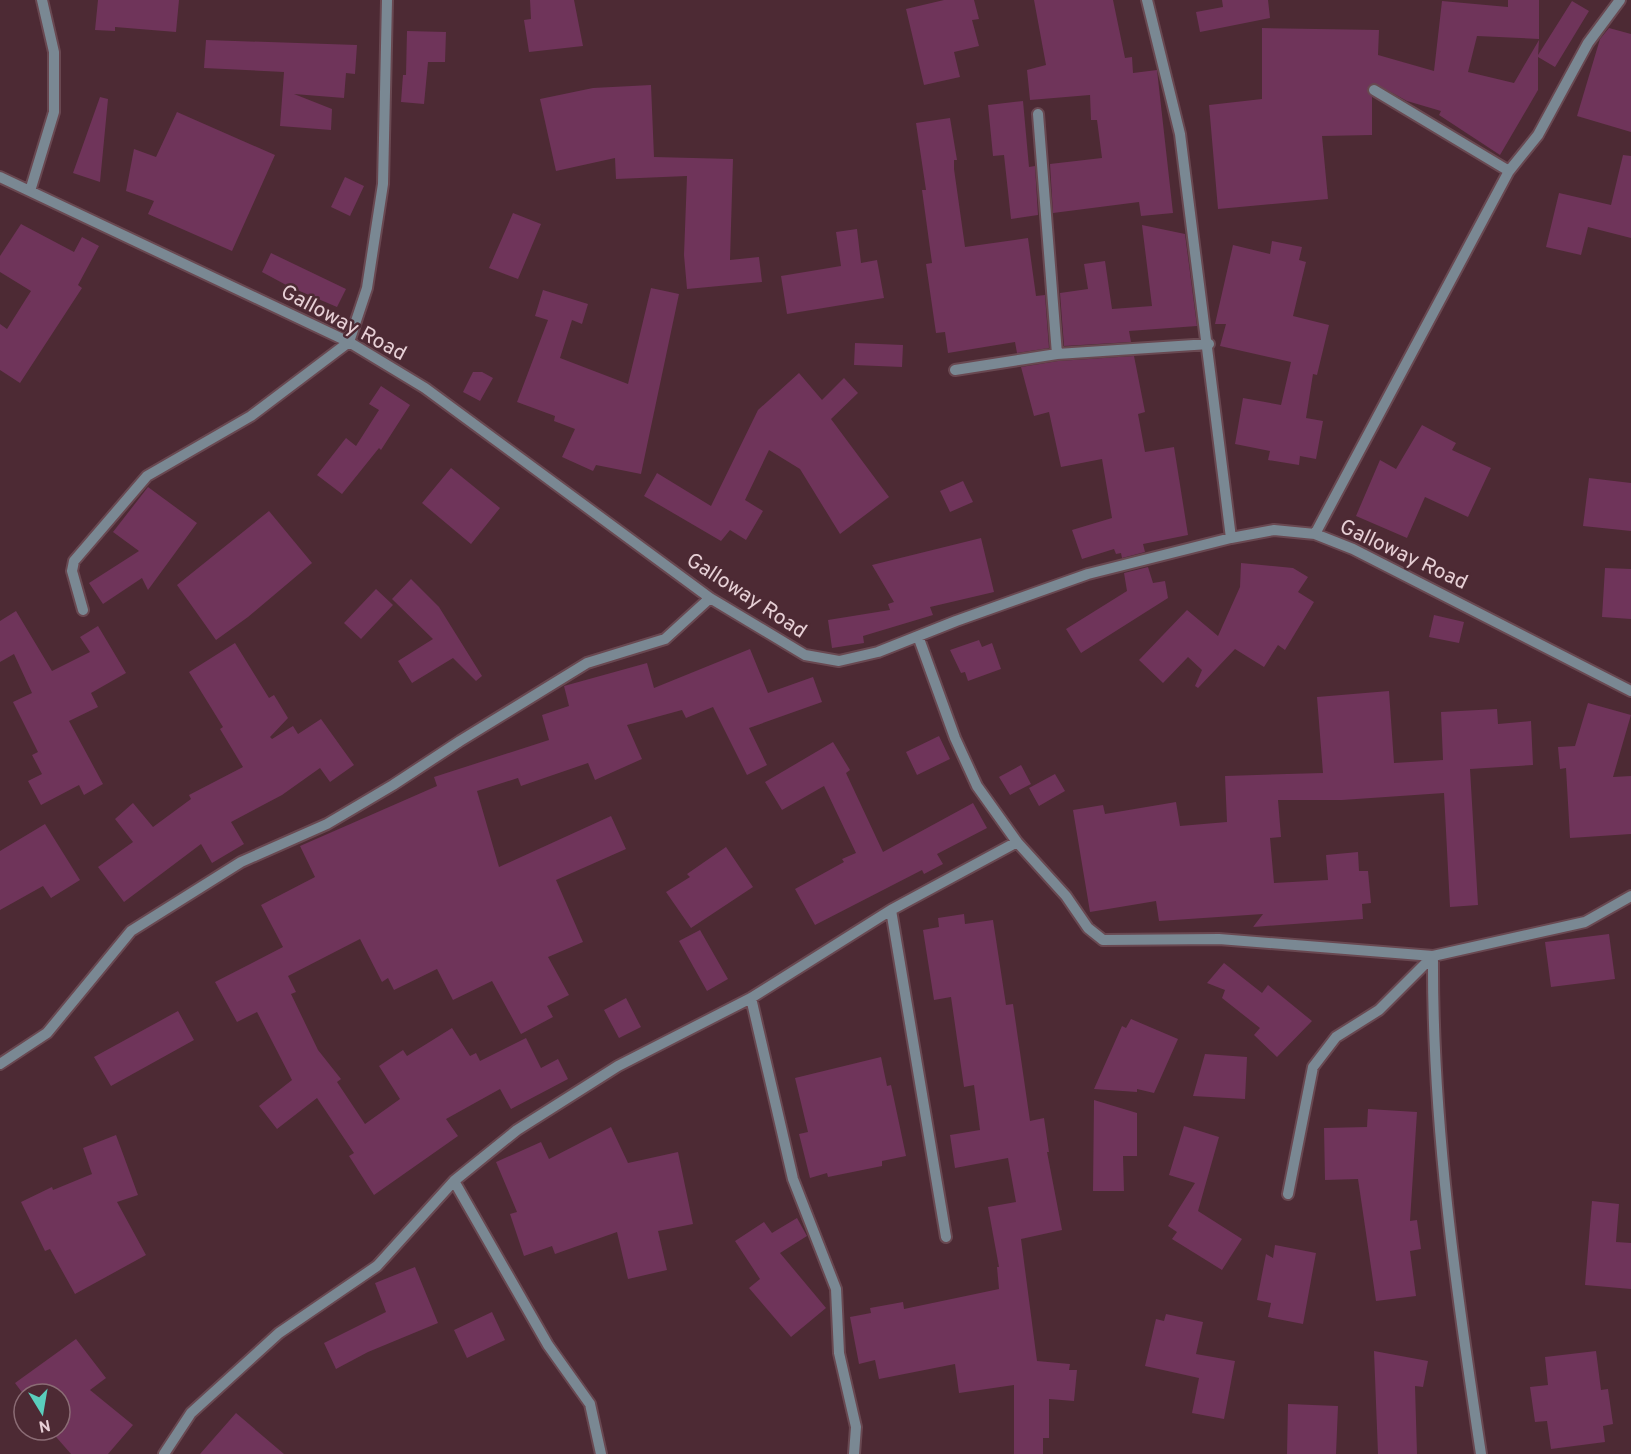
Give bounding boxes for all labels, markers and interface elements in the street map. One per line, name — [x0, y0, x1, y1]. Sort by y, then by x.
street label: Galloway Road — [276, 279, 411, 368]
street label: Galloway Road — [1335, 514, 1472, 597]
street label: Galloway Road — [681, 547, 812, 645]
north arrow — [12, 1382, 72, 1442]
text: N — [37, 1414, 52, 1436]

